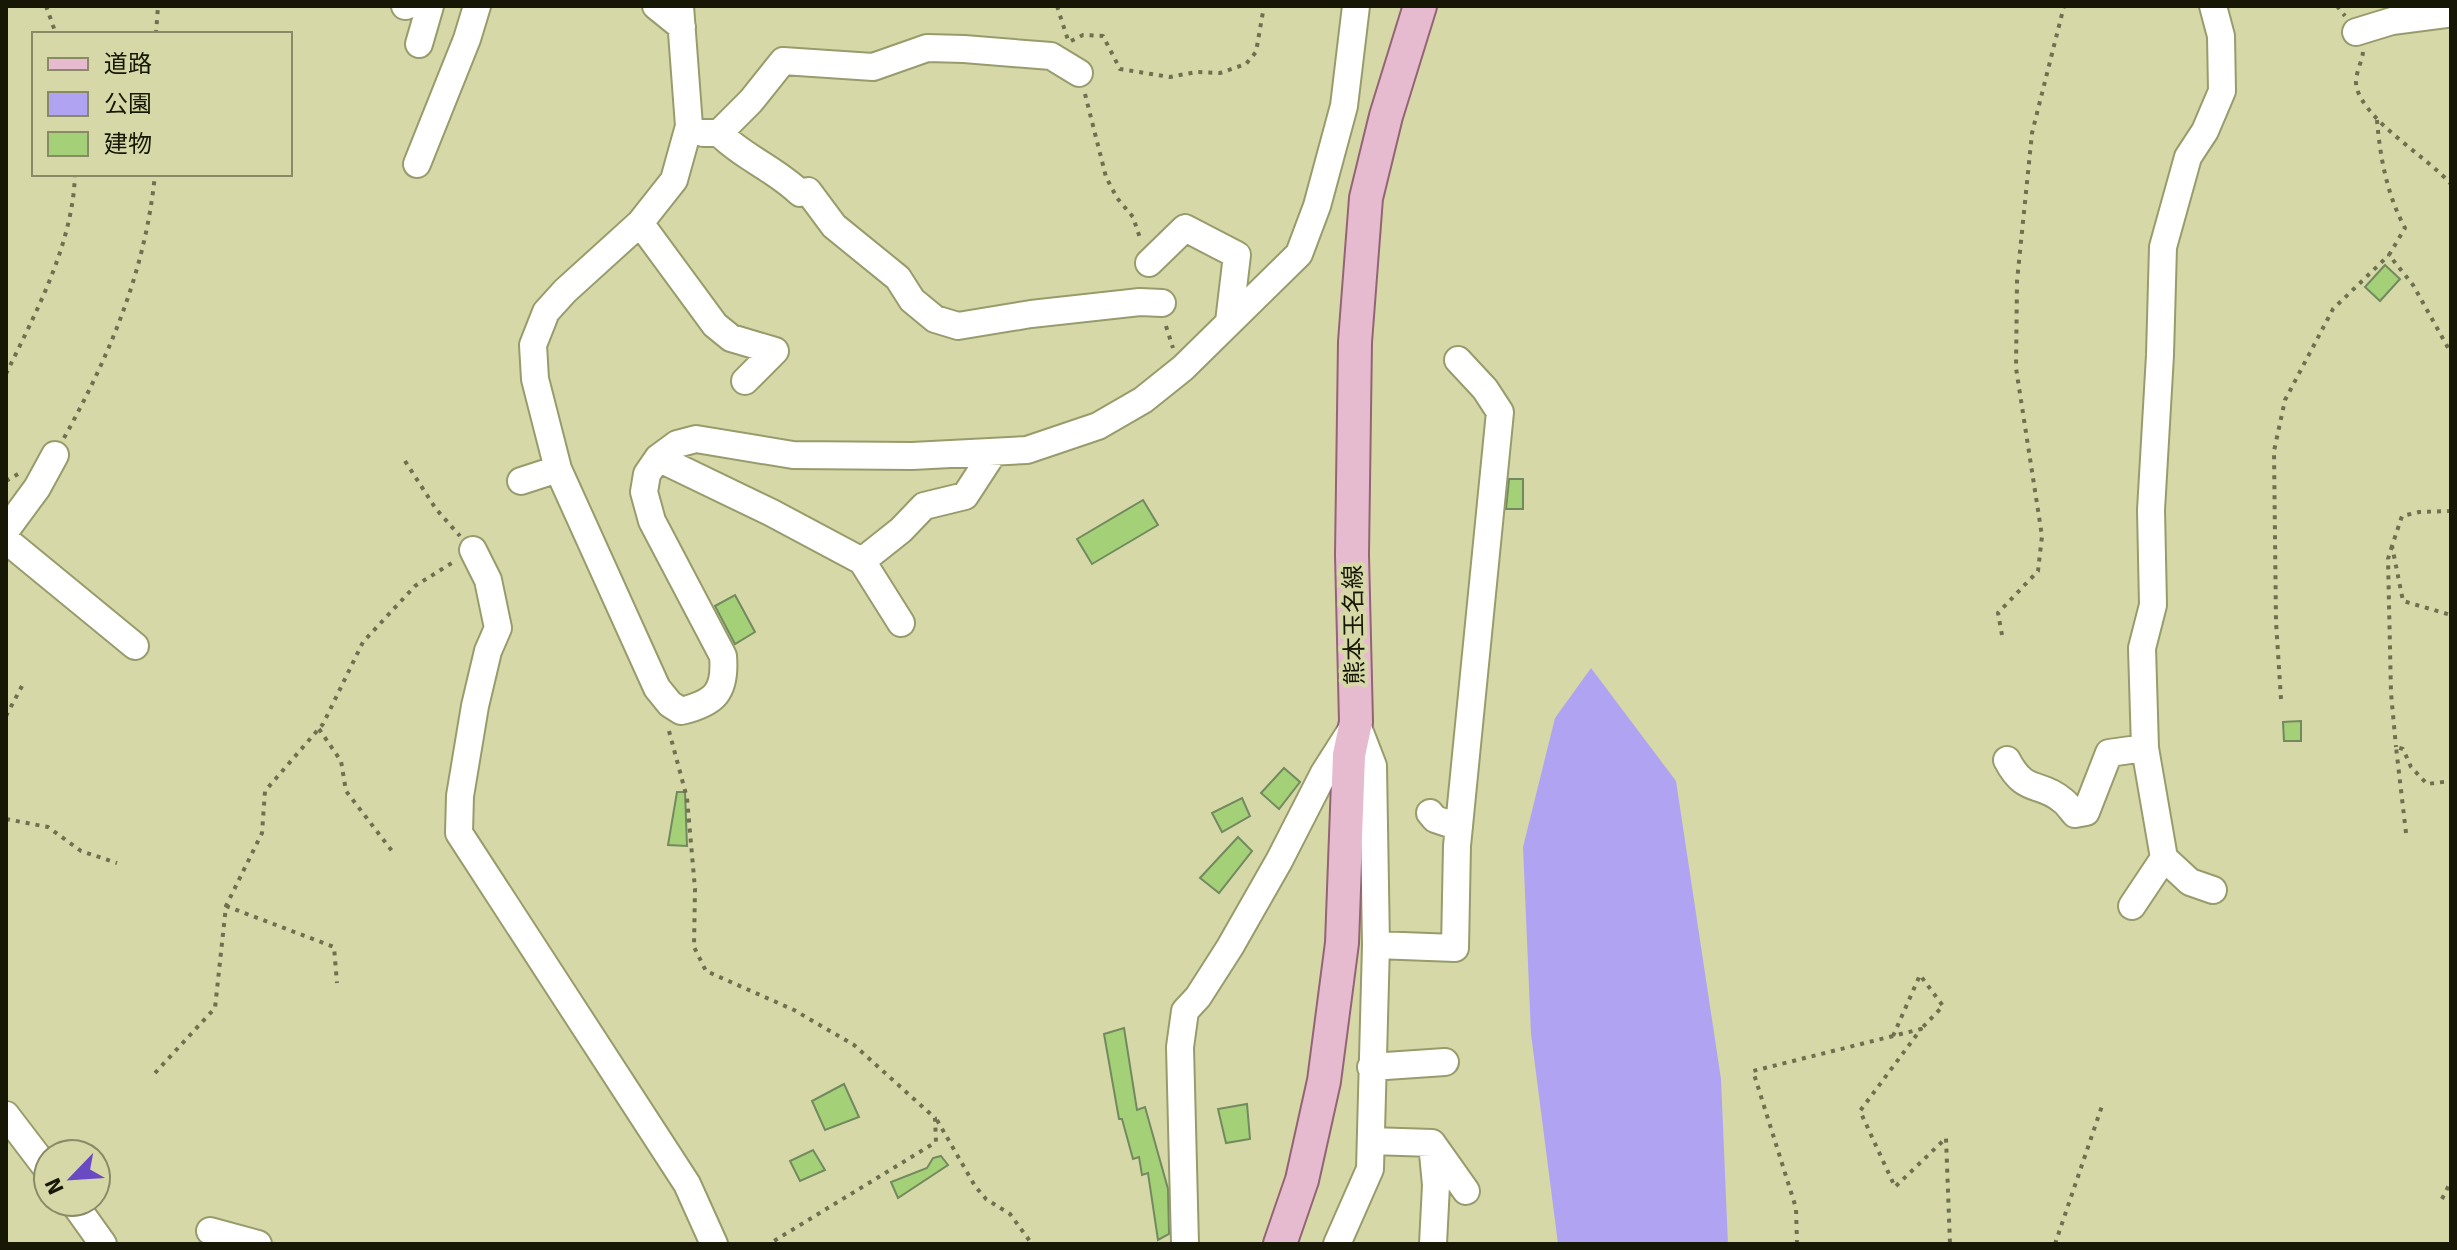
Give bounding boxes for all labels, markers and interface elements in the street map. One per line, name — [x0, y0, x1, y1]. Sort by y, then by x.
legend — [32, 32, 292, 176]
text: 道路 — [104, 49, 152, 79]
text: 公園 — [104, 89, 152, 119]
text: 建物 — [104, 129, 152, 159]
street label: 熊本玉名線 — [1338, 565, 1370, 685]
north arrow — [32, 1138, 112, 1218]
text: N — [39, 1174, 70, 1199]

